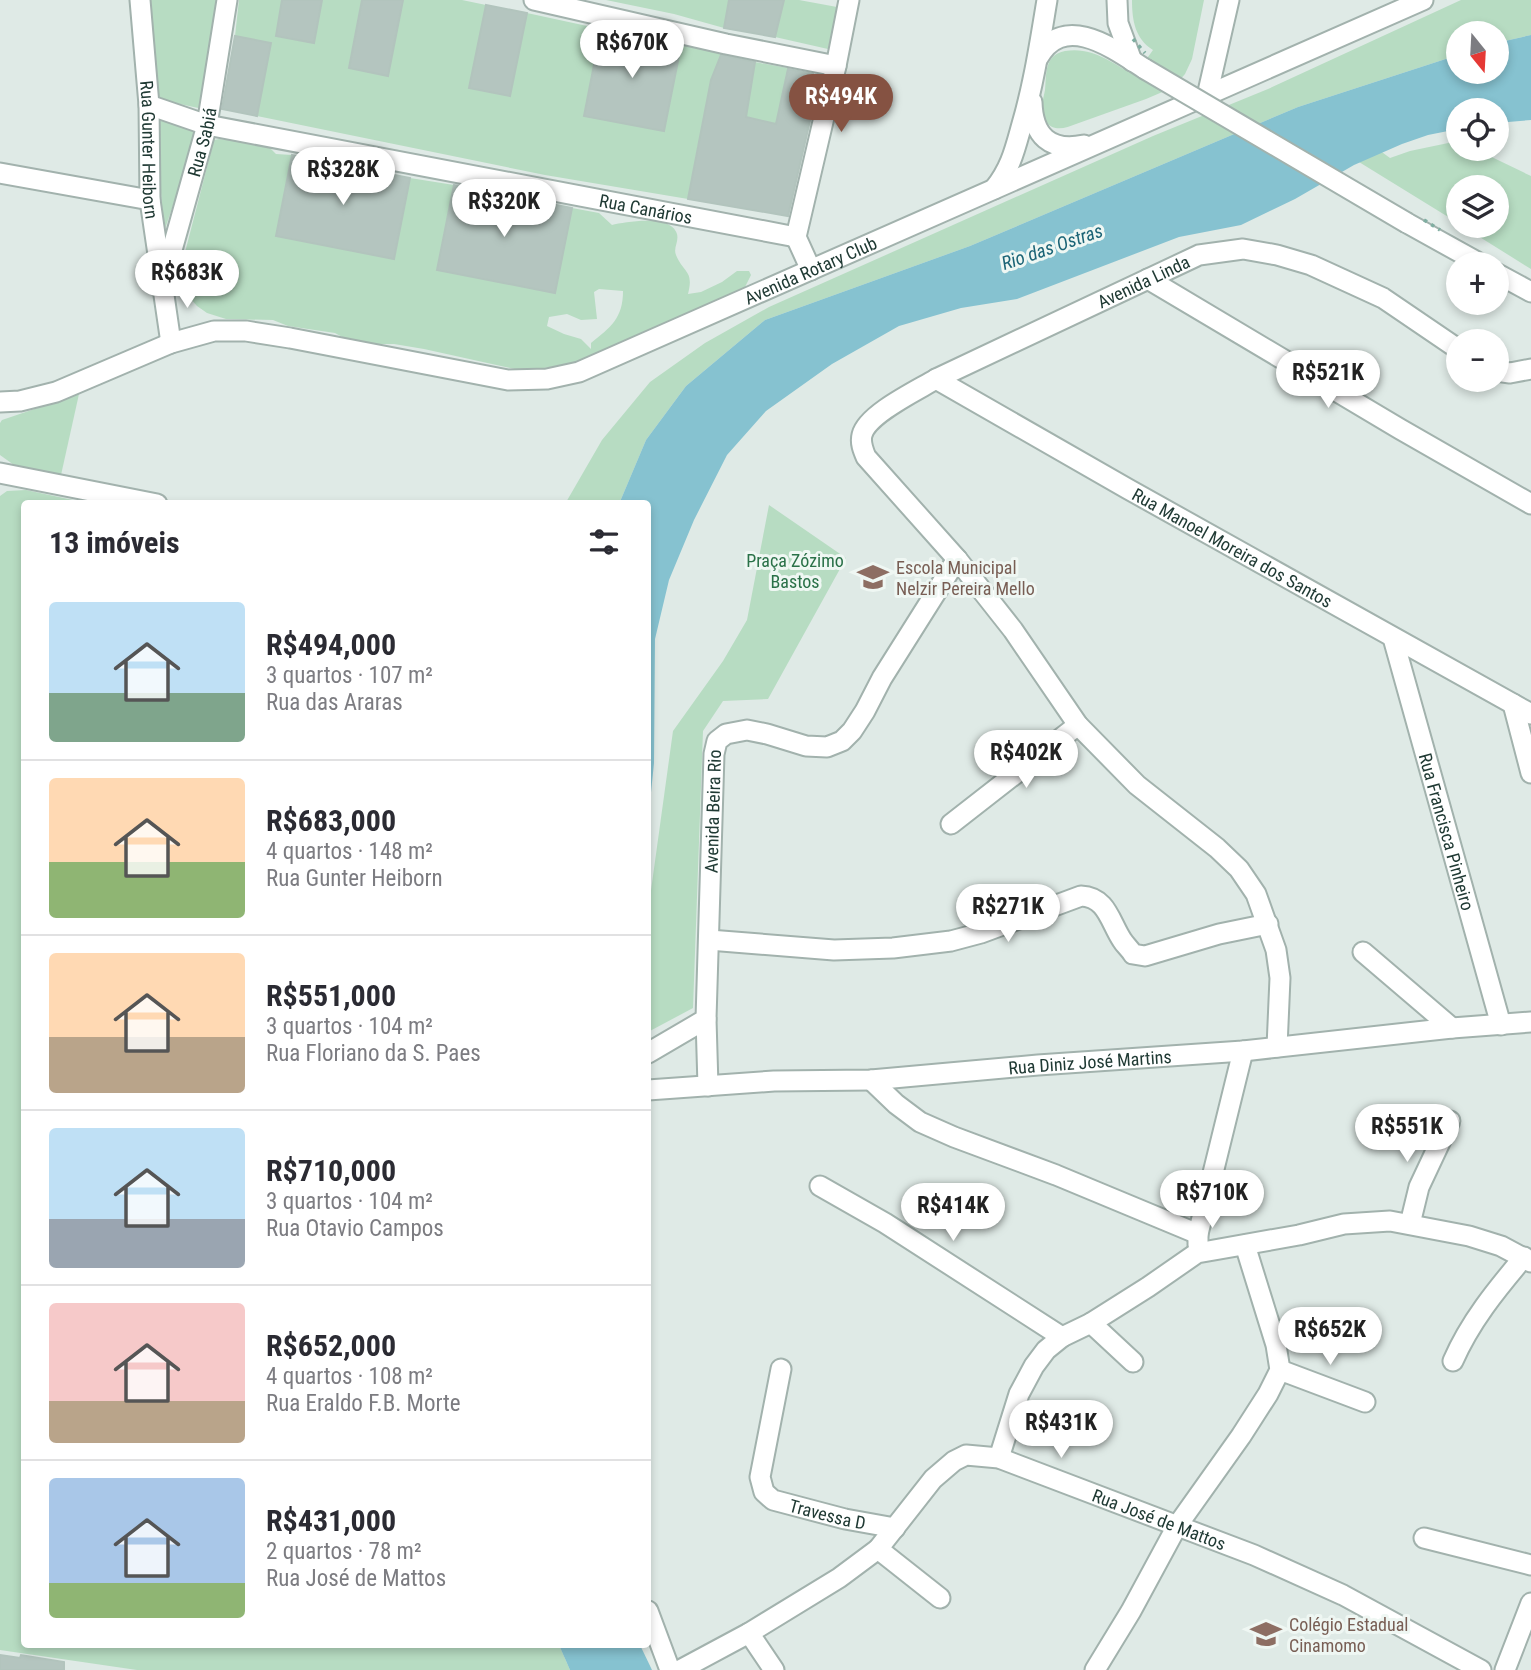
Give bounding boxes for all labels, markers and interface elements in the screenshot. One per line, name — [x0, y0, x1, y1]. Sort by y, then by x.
pin: R$670K — [575, 20, 689, 80]
north arrow — [1446, 21, 1508, 84]
map controls — [1446, 21, 1509, 392]
text: R$670K — [596, 29, 668, 56]
pin: R$494K — [784, 74, 898, 134]
street label: Rua Gunter Heiborn — [136, 80, 163, 220]
text: R$494K — [805, 83, 877, 110]
button: locate — [1446, 98, 1509, 161]
street label: Rua Sabiá — [183, 106, 220, 179]
pin: R$328K — [286, 148, 400, 207]
text: R$328K — [307, 156, 379, 183]
button: layers — [1446, 175, 1509, 238]
pin: R$320K — [447, 180, 561, 239]
text: R$320K — [468, 188, 540, 215]
street label: Rua Canários — [598, 189, 694, 228]
water label: Rio das Ostras — [998, 219, 1106, 275]
street label: Avenida Rotary Club — [741, 232, 880, 308]
pin: R$683K — [130, 250, 244, 310]
street label: Avenida Linda — [1094, 251, 1193, 312]
button: + — [1446, 252, 1509, 315]
text: R$683K — [151, 259, 223, 286]
button: − — [1446, 329, 1509, 392]
pin: R$521K — [1271, 350, 1385, 410]
text: R$521K — [1292, 359, 1364, 386]
street label: Rua Manoel Moreira dos Santos — [1129, 483, 1336, 612]
icon: filters — [585, 523, 623, 561]
text: 13 imóveis — [49, 525, 180, 560]
park label: Praça Zózimo Bastos — [746, 550, 844, 592]
place label: Escola Municipal Nelzir Pereira Mello — [896, 557, 1035, 599]
school or university icon: Escola Municipal Nelzir Pereira Mello — [856, 560, 890, 594]
text: R$494,000 — [266, 627, 396, 662]
icon: home — [105, 630, 189, 714]
text: 3 quartos · 107 m² — [266, 662, 433, 689]
text: Rua das Araras — [266, 689, 403, 716]
pin: R$402K — [969, 730, 1083, 790]
text: R$402K — [990, 739, 1062, 766]
street label: Avenida Beira Rio — [700, 749, 725, 873]
street label: Rua Francisca Pinheiro — [1415, 751, 1479, 913]
text: R$683,000 — [266, 803, 396, 838]
icon: home — [105, 806, 189, 890]
text: 4 quartos · 148 m² — [266, 838, 433, 865]
text: Rua Gunter Heiborn — [266, 865, 443, 892]
pin: R$271K — [951, 884, 1065, 944]
text: R$271K — [972, 893, 1044, 920]
text: R$551,000 — [266, 978, 396, 1013]
icon: home — [105, 981, 189, 1065]
text: 3 quartos · 104 m² — [266, 1013, 433, 1040]
text: Rua Floriano da S. Paes — [266, 1040, 481, 1067]
street label: Rua Diniz José Martins — [1007, 1045, 1172, 1078]
pin: R$551K — [1350, 1104, 1464, 1164]
text: R$551K — [1371, 1113, 1443, 1140]
text: R$710,000 — [266, 1153, 396, 1188]
icon: home — [105, 1156, 189, 1240]
pin: R$710K — [1155, 1170, 1269, 1230]
text: R$710K — [1176, 1179, 1248, 1206]
pin: R$414K — [896, 1184, 1010, 1243]
text: 3 quartos · 104 m² — [266, 1188, 433, 1215]
text: R$414K — [917, 1192, 989, 1219]
text: Rua Otavio Campos — [266, 1215, 444, 1242]
pin: R$652K — [1273, 1308, 1387, 1367]
text: R$652K — [1294, 1316, 1366, 1343]
text: R$652,000 — [266, 1328, 396, 1363]
icon: home — [105, 1331, 189, 1415]
text: 4 quartos · 108 m² — [266, 1363, 433, 1390]
text: Rua Eraldo F.B. Morte — [266, 1390, 461, 1417]
pin: R$431K — [1004, 1400, 1118, 1460]
text: R$431K — [1025, 1409, 1097, 1436]
street label: Rua José de Mattos — [1090, 1484, 1229, 1554]
street label: Travessa D — [787, 1494, 867, 1533]
text: R$431,000 — [266, 1503, 396, 1538]
icon: home — [105, 1506, 189, 1590]
text: 2 quartos · 78 m² — [266, 1538, 422, 1565]
text: Rua José de Mattos — [266, 1565, 446, 1592]
place label: Colégio Estadual Cinamomo — [1289, 1614, 1408, 1656]
school or university icon: Colégio Estadual Cinamomo — [1249, 1617, 1283, 1651]

